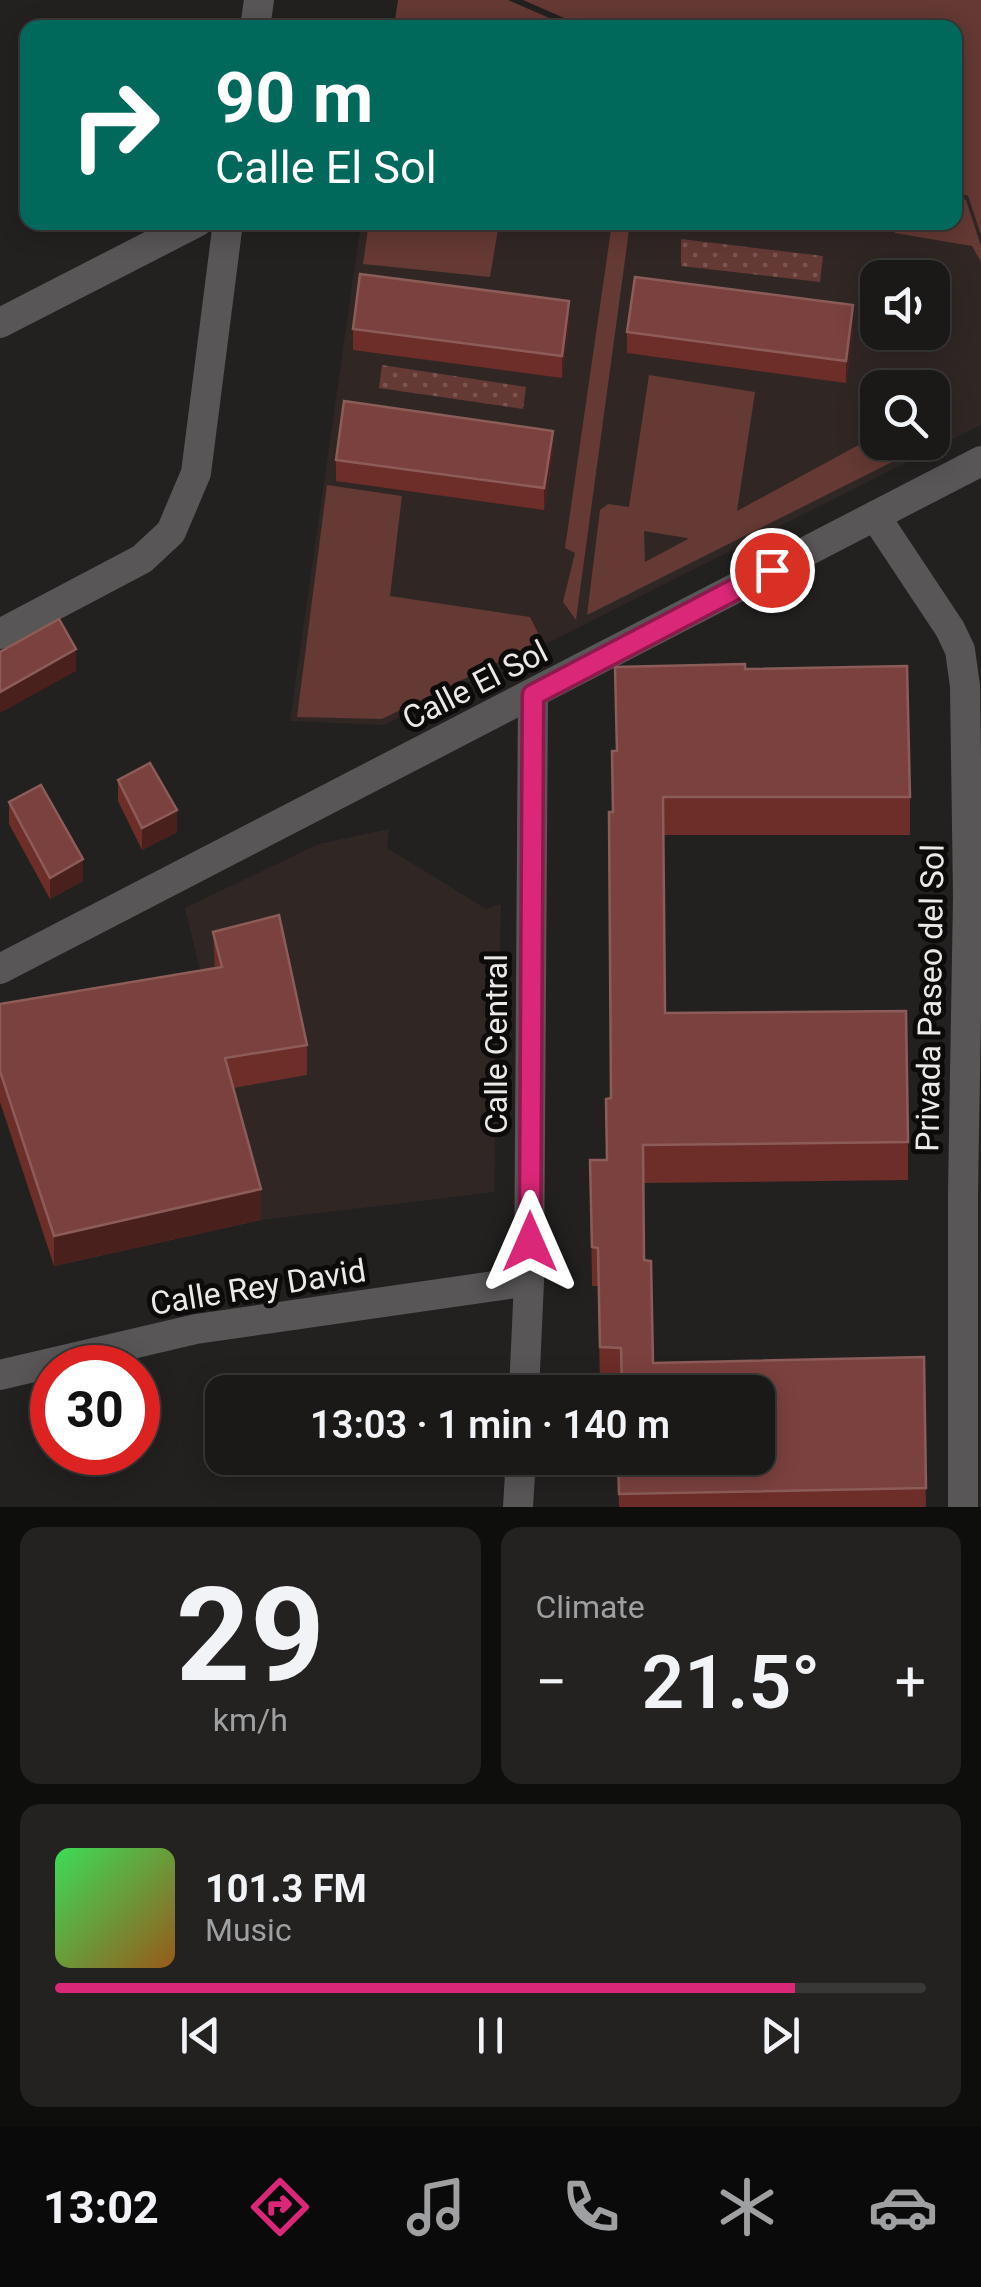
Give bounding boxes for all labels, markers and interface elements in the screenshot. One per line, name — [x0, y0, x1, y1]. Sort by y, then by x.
text: 90 m — [215, 57, 373, 139]
icon: right — [50, 60, 180, 190]
text: Calle El Sol — [215, 141, 437, 194]
map controls — [860, 260, 950, 460]
button: sound — [860, 260, 950, 350]
button: search — [860, 370, 950, 460]
pin — [730, 528, 815, 613]
icon: arrive — [745, 543, 800, 598]
street label: Calle El Sol — [396, 632, 554, 738]
street label: Privada Paseo del Sol — [908, 844, 952, 1152]
street label: Calle Central — [477, 954, 515, 1134]
position arrow — [478, 1190, 582, 1294]
street label: Calle Rey David — [147, 1251, 369, 1323]
speed limit sign: 30 — [30, 1345, 160, 1475]
text: 13:03 · 1 min · 140 m — [310, 1403, 670, 1447]
text: 29 — [176, 1559, 325, 1712]
text: Climate — [536, 1588, 645, 1626]
text: 21.5° — [641, 1638, 820, 1726]
text: − — [536, 1650, 567, 1714]
text: + — [895, 1650, 926, 1714]
text: km/h — [213, 1701, 288, 1739]
text: 101.3 FM — [205, 1867, 367, 1911]
text: Music — [205, 1911, 292, 1949]
icon: previous — [173, 2008, 228, 2063]
icon: pause — [463, 2008, 518, 2063]
icon: next — [753, 2008, 808, 2063]
icon: directions — [245, 2172, 315, 2242]
icon: music — [401, 2172, 471, 2242]
icon: phone — [556, 2172, 626, 2242]
icon: climate — [712, 2172, 782, 2242]
icon: car — [868, 2172, 938, 2242]
text: 13:02 — [43, 2181, 159, 2234]

